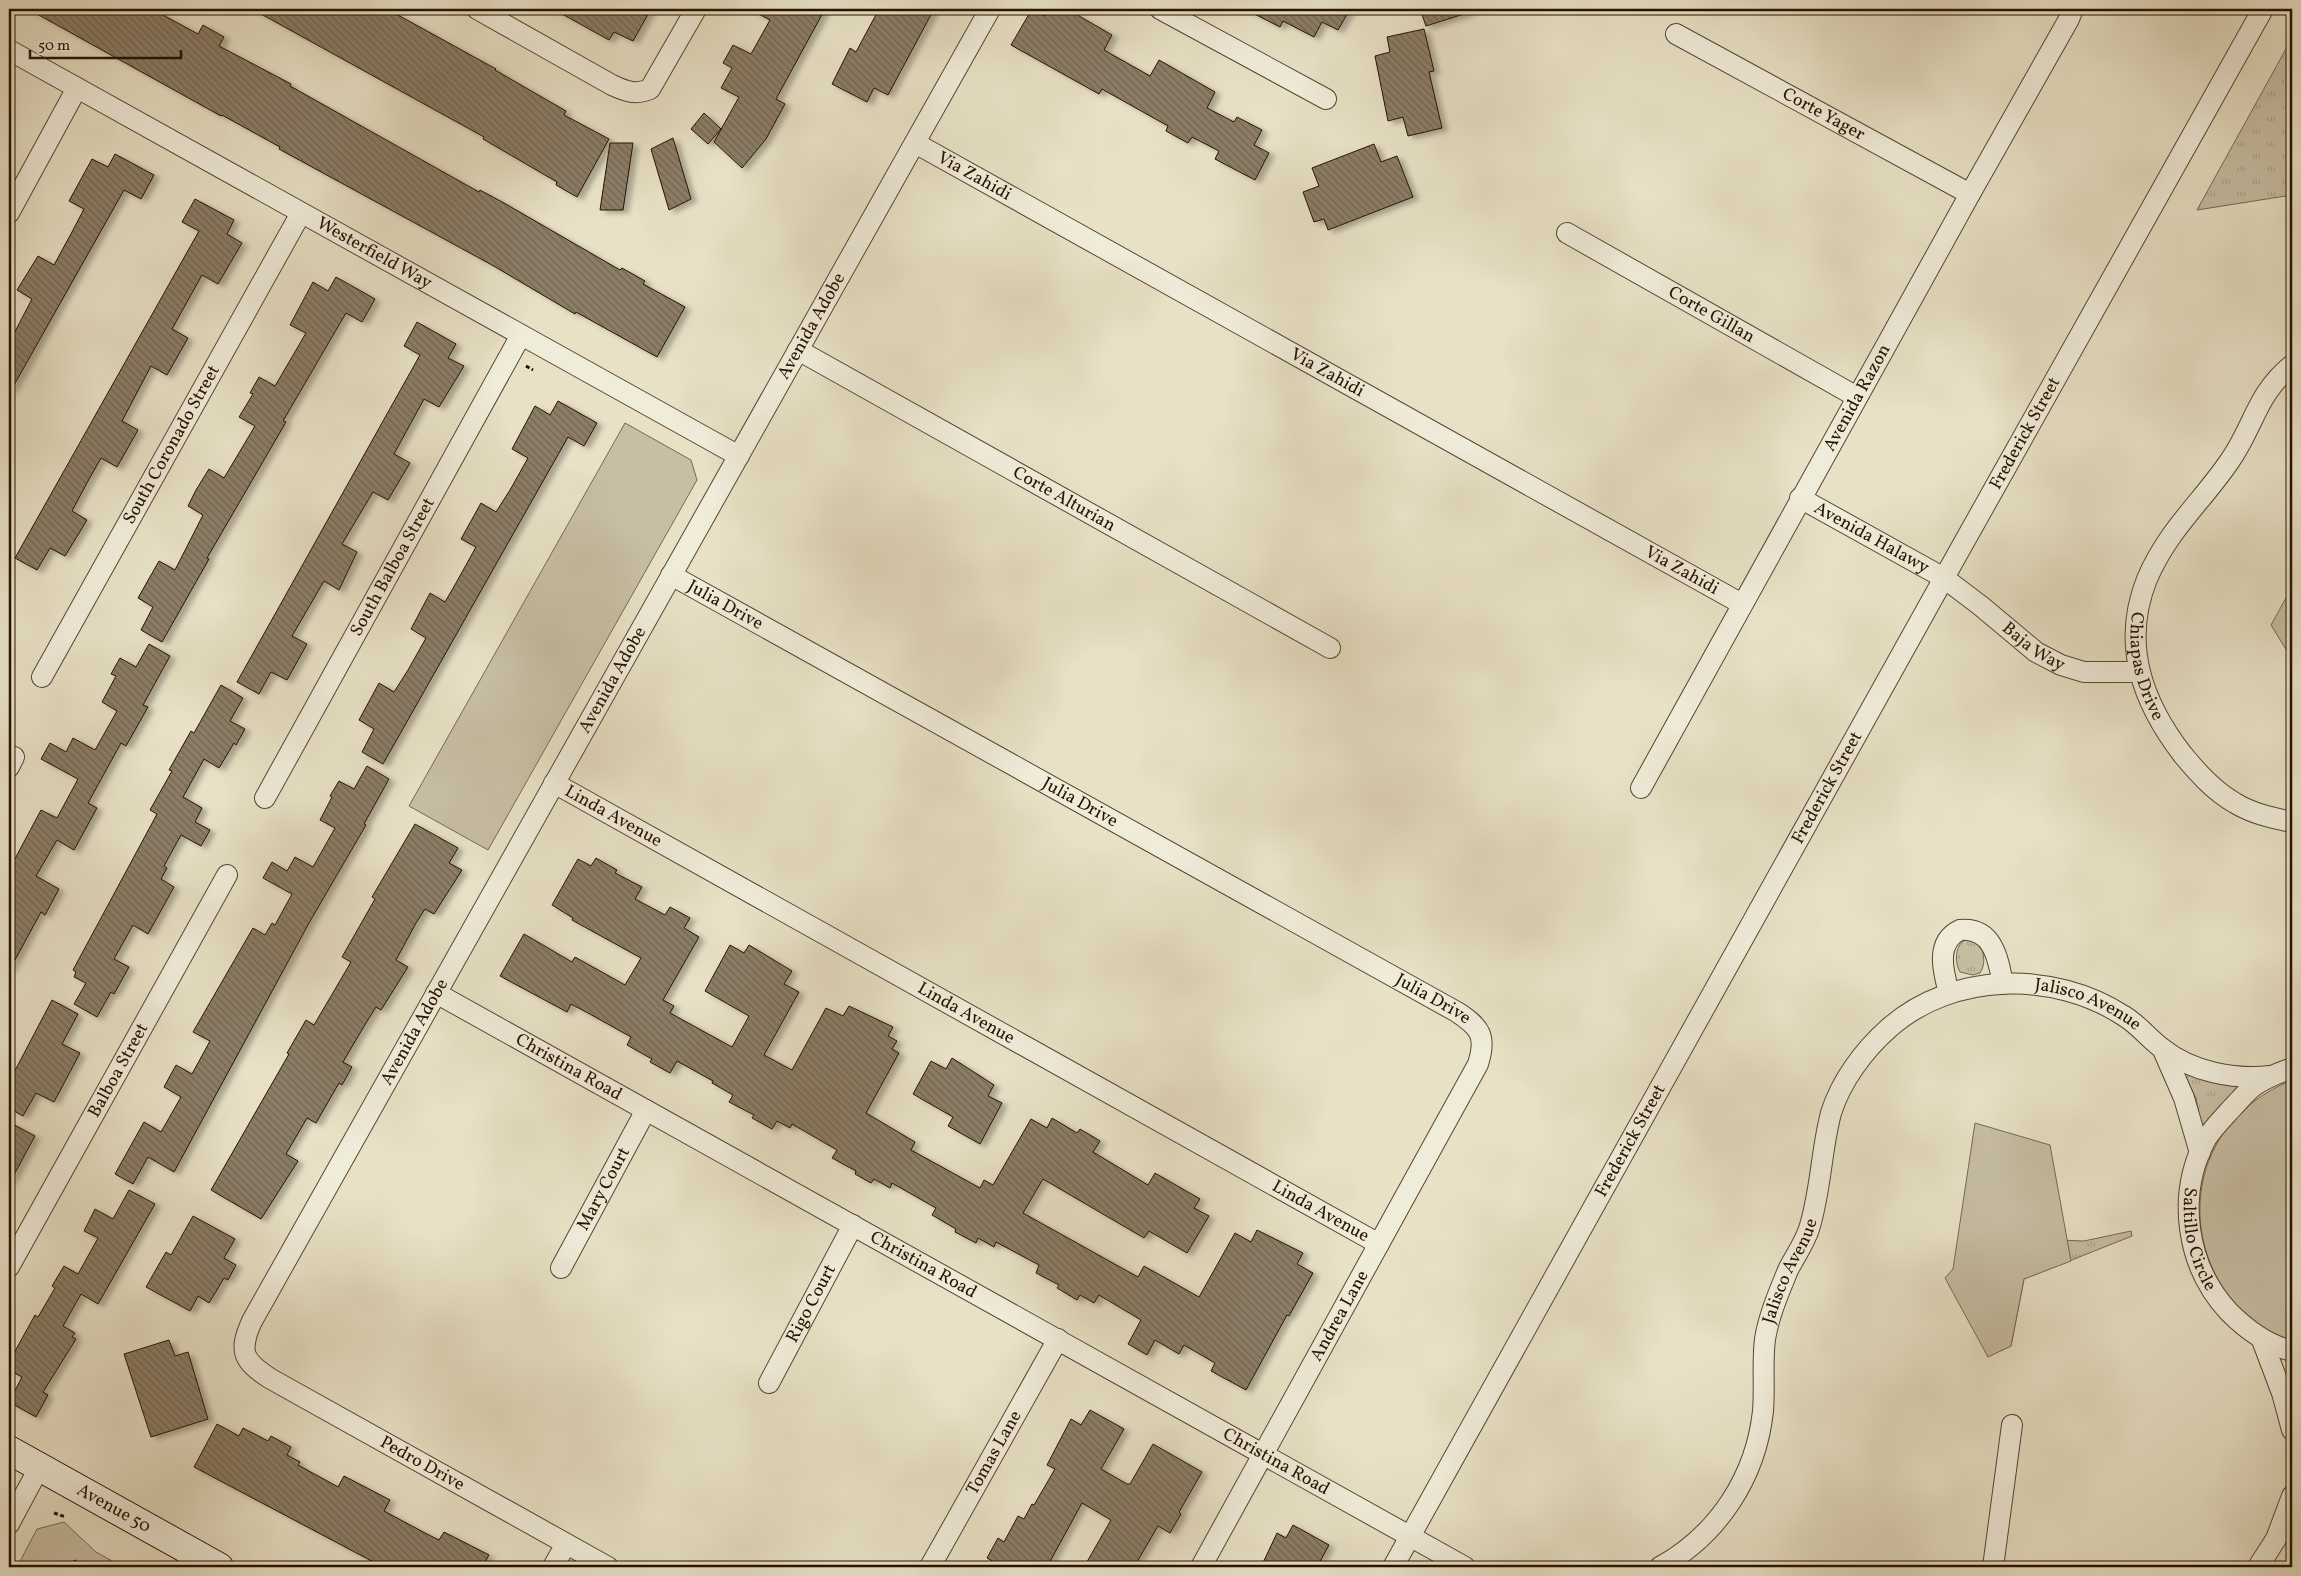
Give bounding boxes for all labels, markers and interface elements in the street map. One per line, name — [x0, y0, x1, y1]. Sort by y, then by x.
scale bar — [30, 28, 181, 60]
text: 50 m — [38, 36, 70, 57]
street label: Corte Yager — [1778, 82, 1870, 147]
street label: Via Zahidi — [933, 145, 1016, 207]
street label: Westerfield Way — [312, 211, 437, 295]
street label: Avenida Adobe — [772, 268, 852, 384]
street label: Corte Gillan — [1663, 280, 1760, 349]
street label: Avenida Razon — [1817, 340, 1897, 456]
street label: Via Zahidi — [1286, 342, 1369, 404]
street label: South Coronado Street — [117, 360, 226, 529]
street label: Frederick Street — [1984, 372, 2067, 494]
street label: Corte Alturian — [1008, 460, 1120, 538]
street label: South Balboa Street — [344, 493, 441, 641]
street label: Avenida Halawy — [1809, 496, 1934, 580]
street label: Via Zahidi — [1640, 540, 1724, 601]
street label: Julia Drive — [683, 574, 768, 636]
street label: Chiapas Drive — [2123, 610, 2170, 725]
street label: Baja Way — [1997, 616, 2070, 678]
street label: Avenida Adobe — [573, 622, 653, 738]
street label: Frederick Street — [1786, 727, 1869, 849]
street label: Julia Drive — [1037, 771, 1123, 834]
street label: Linda Avenue — [560, 779, 667, 853]
street label: Julia Drive — [1391, 968, 1476, 1030]
street label: Jalisco Avenue — [2033, 972, 2147, 1037]
street label: Avenida Adobe — [374, 974, 454, 1090]
street label: Linda Avenue — [913, 976, 1019, 1050]
street label: Balboa Street — [82, 1018, 155, 1122]
street label: Christina Road — [511, 1027, 627, 1107]
street label: Frederick Street — [1589, 1080, 1672, 1202]
street label: Mary Court — [571, 1143, 636, 1235]
street label: Linda Avenue — [1267, 1174, 1374, 1249]
street label: Saltillo Circle — [2176, 1186, 2222, 1296]
street label: Jalisco Avenue — [1756, 1216, 1824, 1327]
street label: Christina Road — [865, 1225, 981, 1305]
street label: Rigo Court — [780, 1260, 842, 1347]
street label: Andrea Lane — [1305, 1266, 1375, 1366]
street label: Tomas Lane — [960, 1406, 1028, 1500]
street label: Christina Road — [1218, 1422, 1334, 1502]
street label: Pedro Drive — [375, 1430, 469, 1498]
street label: Avenue 50 — [72, 1478, 156, 1539]

